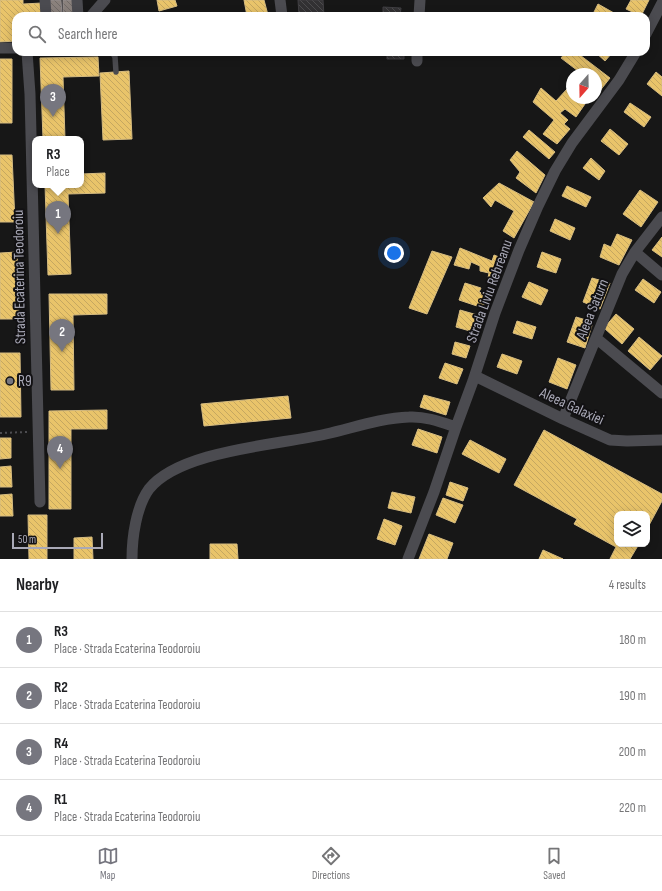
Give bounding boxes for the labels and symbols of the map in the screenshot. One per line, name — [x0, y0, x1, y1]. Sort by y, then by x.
north arrow — [566, 68, 602, 104]
pin: 3 — [40, 84, 66, 117]
pin: 1 — [45, 201, 71, 234]
street label: Strada Ecaterina Teodoroiu — [9, 210, 30, 344]
street label: Strada Liviu Rebreanu — [462, 237, 517, 345]
your location — [384, 243, 404, 263]
street label: Aleea Saturn — [571, 276, 613, 343]
pin: 2 — [49, 319, 75, 352]
place label: R9 — [18, 372, 32, 391]
marker: R9 — [5, 376, 15, 386]
street label: Aleea Galaxiei — [536, 383, 607, 430]
pin: 4 — [47, 436, 73, 469]
scale bar — [12, 531, 103, 550]

